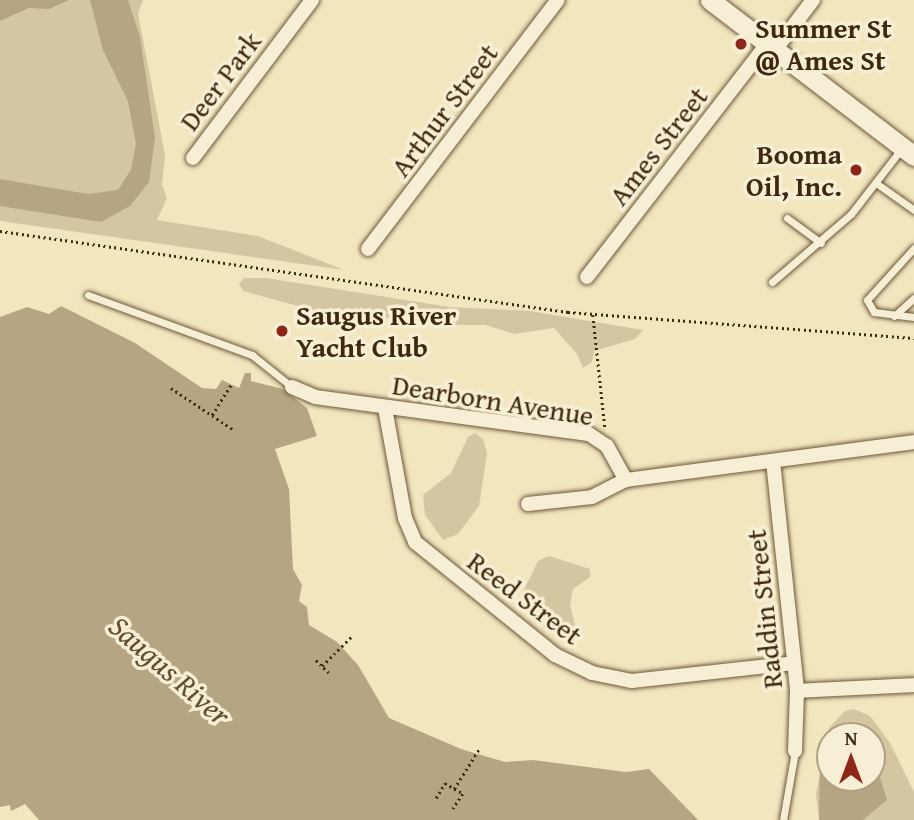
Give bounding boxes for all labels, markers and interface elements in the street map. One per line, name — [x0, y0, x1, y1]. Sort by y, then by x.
place label: Summer St @ Ames St — [755, 11, 892, 77]
street label: Deer Park — [172, 25, 268, 137]
marker: Summer St @ Ames St — [733, 36, 749, 52]
street label: Arthur Street — [383, 37, 505, 183]
street label: Ames Street — [601, 80, 715, 212]
place label: Booma Oil, Inc. — [746, 137, 842, 203]
marker: Booma Oil, Inc. — [848, 162, 864, 178]
place label: Saugus River Yacht Club — [296, 298, 456, 364]
marker: Saugus River Yacht Club — [274, 323, 290, 339]
street label: Dearborn Avenue — [390, 368, 596, 432]
street label: Raddin Street — [739, 528, 789, 690]
street label: Reed Street — [461, 544, 589, 652]
water label: Saugus River — [102, 608, 238, 732]
north arrow — [816, 722, 886, 792]
text: N — [845, 724, 857, 752]

